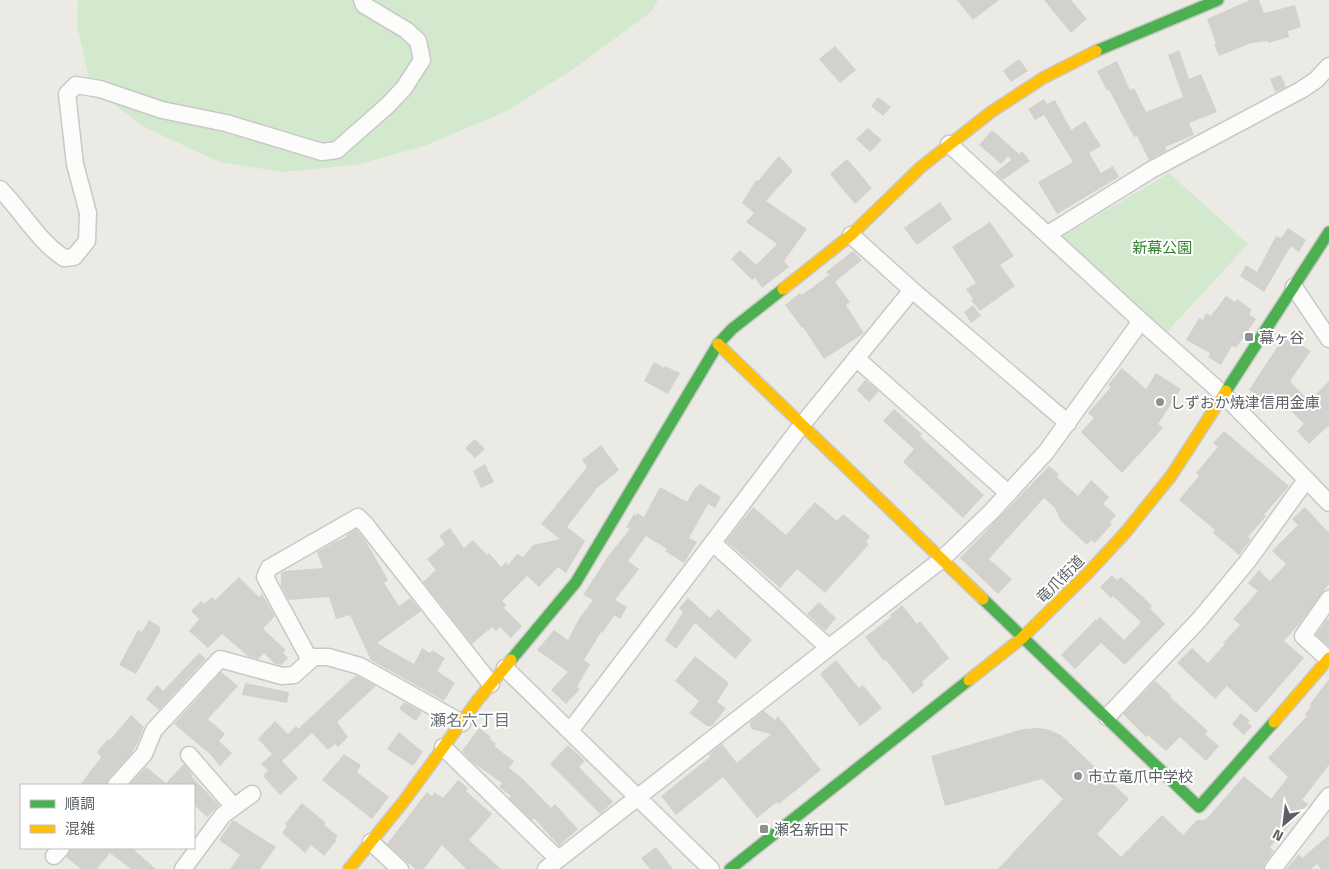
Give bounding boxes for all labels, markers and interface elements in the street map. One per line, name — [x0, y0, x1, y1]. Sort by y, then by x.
park label: 新幕公園 — [1132, 236, 1192, 259]
place label: 幕ヶ谷 — [1259, 326, 1304, 349]
marker: 幕ヶ谷 — [1243, 331, 1255, 343]
place label: しずおか焼津信用金庫 — [1170, 391, 1320, 414]
marker: しずおか焼津信用金庫 — [1154, 396, 1166, 408]
street label: 竜爪街道 — [1031, 550, 1089, 608]
district label: 瀬名六丁目 — [430, 708, 510, 732]
place label: 市立竜爪中学校 — [1088, 765, 1193, 788]
marker: 市立竜爪中学校 — [1072, 770, 1084, 782]
legend — [20, 784, 195, 849]
text: 順調 — [65, 792, 95, 815]
north arrow — [1259, 799, 1309, 849]
text: 混雑 — [65, 817, 95, 840]
place label: 瀬名新田下 — [774, 818, 849, 841]
marker: 瀬名新田下 — [758, 823, 770, 835]
text: N — [1268, 824, 1287, 847]

